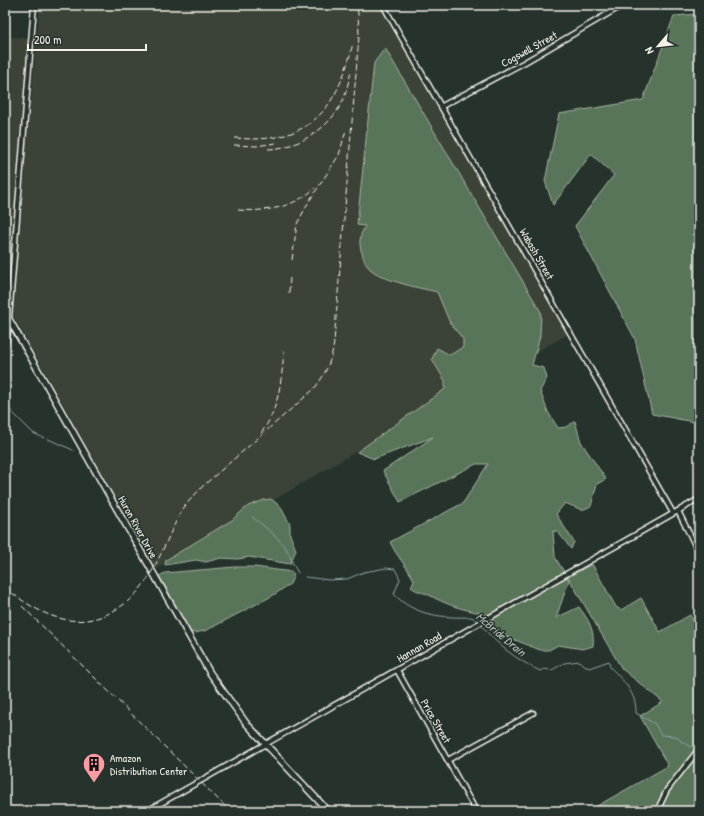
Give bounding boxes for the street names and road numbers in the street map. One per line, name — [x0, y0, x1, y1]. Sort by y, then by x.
street label: Cogswell Street — [499, 28, 560, 70]
street label: Wabash Street — [517, 226, 557, 282]
street label: Huron River Drive — [115, 493, 161, 561]
street label: Hannan Road — [394, 628, 444, 665]
street label: Price Street — [418, 696, 454, 746]

